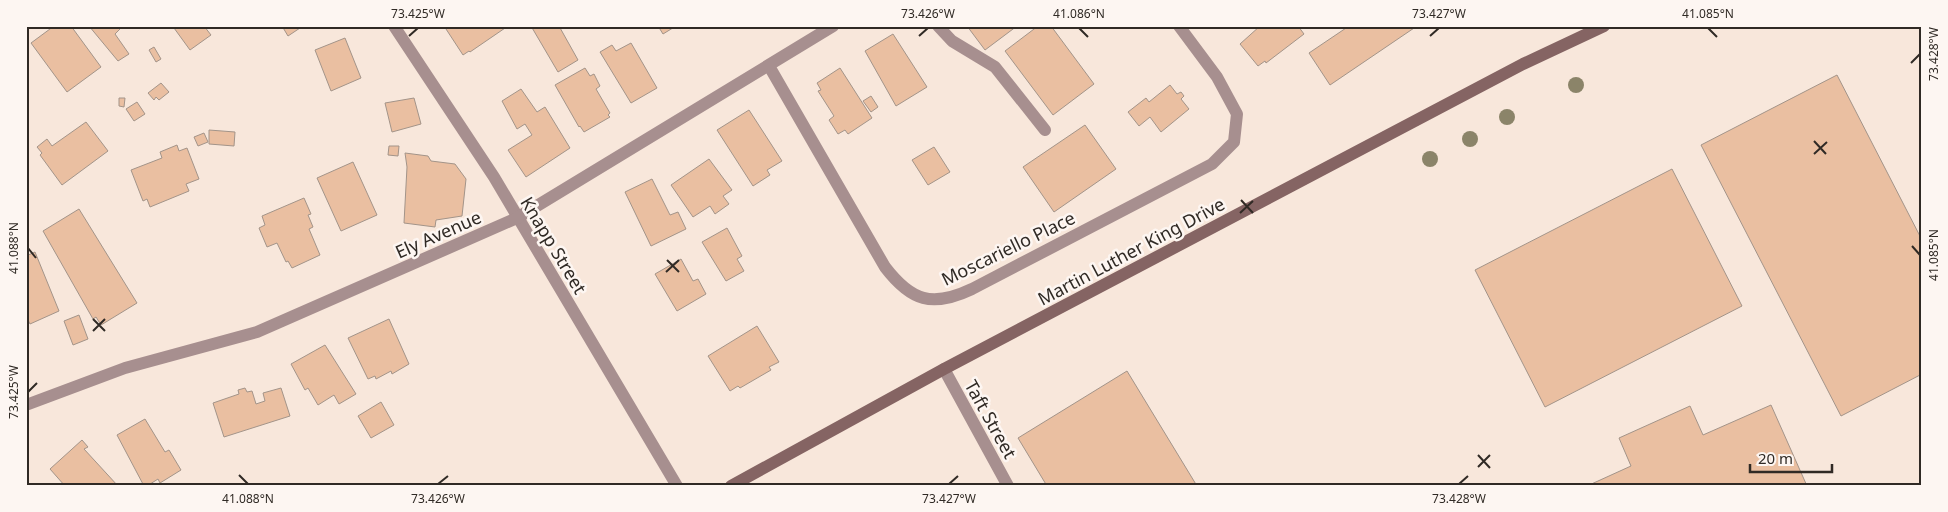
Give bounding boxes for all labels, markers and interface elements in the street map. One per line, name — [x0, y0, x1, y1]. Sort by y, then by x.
text: 73.425°W — [391, 5, 445, 22]
text: 73.426°W — [901, 5, 955, 22]
text: 41.086°N — [1053, 5, 1105, 22]
text: 73.427°W — [1412, 5, 1466, 22]
text: 41.085°N — [1682, 5, 1734, 22]
text: 73.428°W — [1925, 27, 1942, 81]
street label: Martin Luther King Drive — [1033, 191, 1229, 311]
street label: Knapp Street — [516, 192, 593, 299]
street label: Ely Avenue — [391, 204, 485, 264]
street label: Moscariello Place — [937, 205, 1079, 291]
text: 41.088°N — [5, 222, 22, 274]
text: 41.085°N — [1925, 229, 1942, 281]
text: 73.425°W — [5, 365, 22, 419]
street label: Taft Street — [960, 375, 1023, 463]
scale bar — [1750, 442, 1833, 474]
text: 20 m — [1758, 448, 1793, 468]
text: 41.088°N — [222, 490, 274, 507]
text: 73.426°W — [411, 490, 465, 507]
text: 73.427°W — [922, 490, 976, 507]
text: 73.428°W — [1432, 490, 1486, 507]

